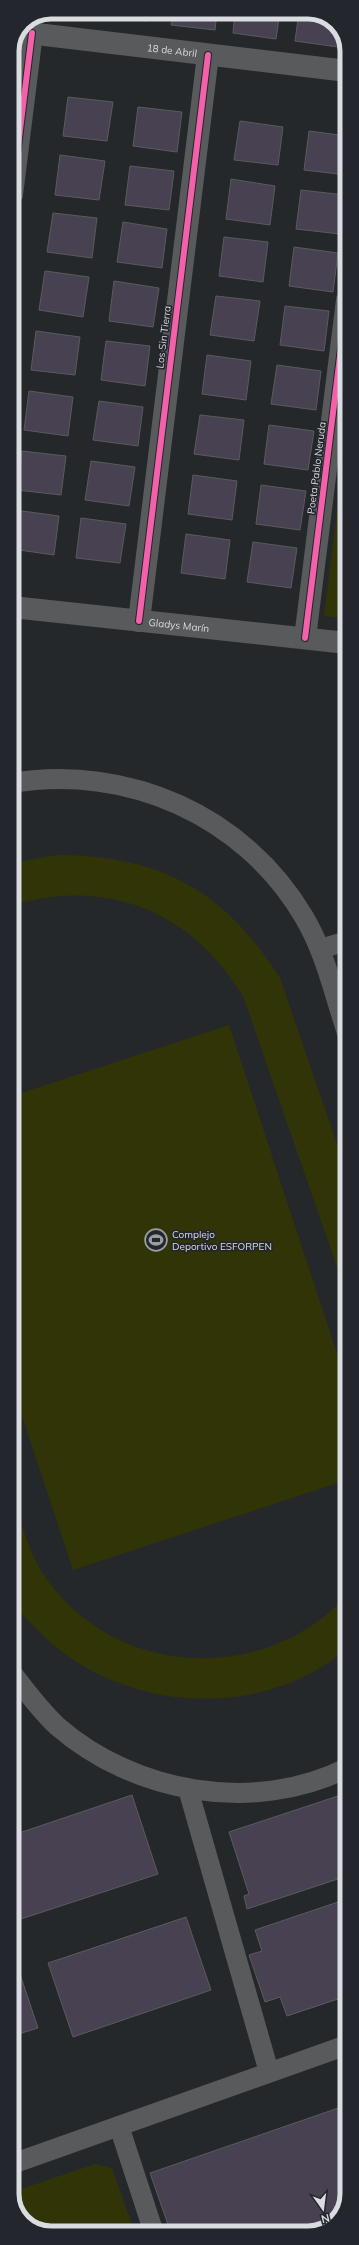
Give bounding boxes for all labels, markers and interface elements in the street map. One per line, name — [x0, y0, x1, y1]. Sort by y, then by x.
street label: 18 de Abril — [146, 41, 198, 60]
street label: Los Sin Tierra — [153, 305, 174, 369]
street label: Poeta Pablo Neruda — [304, 421, 329, 515]
street label: Gladys Marín — [148, 616, 210, 635]
sports icon: Complejo Deportivo ESFORPEN — [143, 1227, 169, 1253]
place label: Complejo Deportivo ESFORPEN — [172, 1228, 272, 1253]
north arrow — [303, 2189, 343, 2229]
text: N — [320, 2211, 331, 2227]

